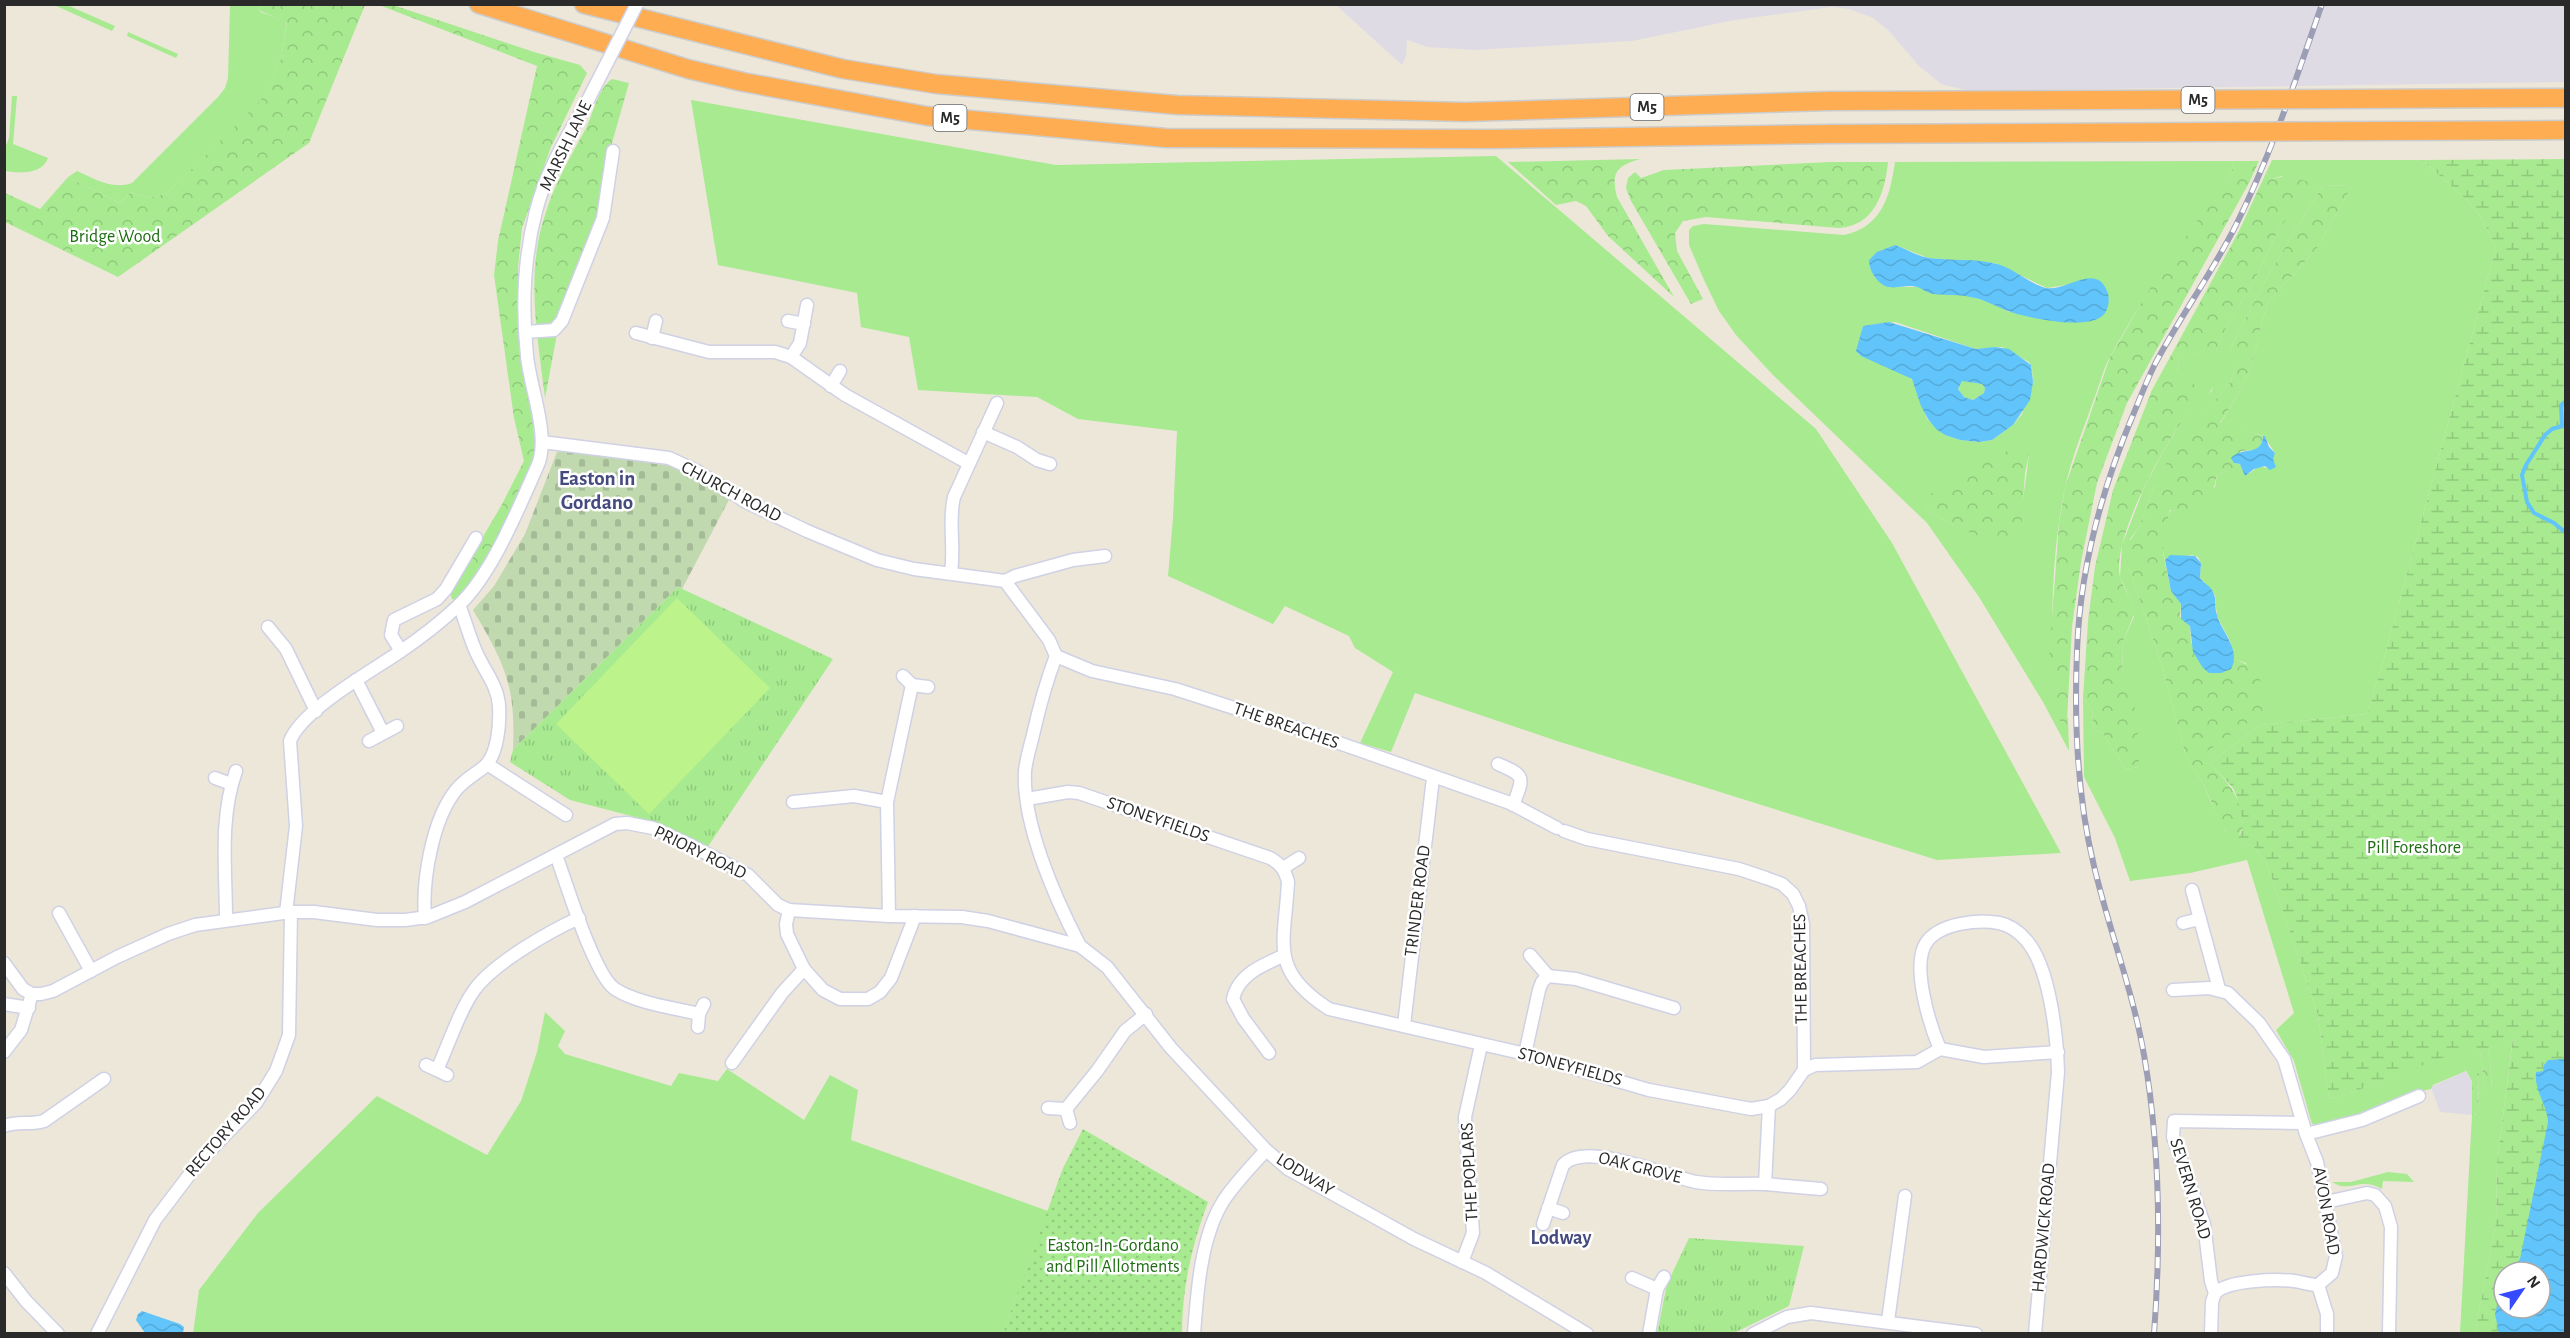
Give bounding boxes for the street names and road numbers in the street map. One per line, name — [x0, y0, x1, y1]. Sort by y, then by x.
road number: M5 — [2182, 87, 2214, 113]
road number: M5 — [1630, 94, 1664, 120]
street label: MARSH LANE — [537, 98, 596, 194]
road number: M5 — [934, 105, 966, 131]
street label: CHURCH ROAD — [678, 458, 784, 526]
street label: THE BREACHES — [1231, 700, 1341, 752]
street label: STONEYFIELDS — [1104, 794, 1212, 846]
street label: PRIORY ROAD — [651, 823, 749, 883]
street label: TRINDER ROAD — [1402, 844, 1434, 958]
street label: THE BREACHES — [1791, 914, 1811, 1024]
street label: STONEYFIELDS — [1516, 1044, 1624, 1090]
street label: RECTORY ROAD — [182, 1084, 270, 1180]
street label: THE POPLARS — [1458, 1122, 1482, 1222]
street label: SEVERN ROAD — [2166, 1137, 2214, 1241]
street label: OAK GROVE — [1597, 1149, 1684, 1187]
street label: LODWAY — [1273, 1150, 1337, 1200]
street label: HARDWICK ROAD — [2029, 1163, 2059, 1293]
street label: AVON ROAD — [2309, 1165, 2343, 1257]

